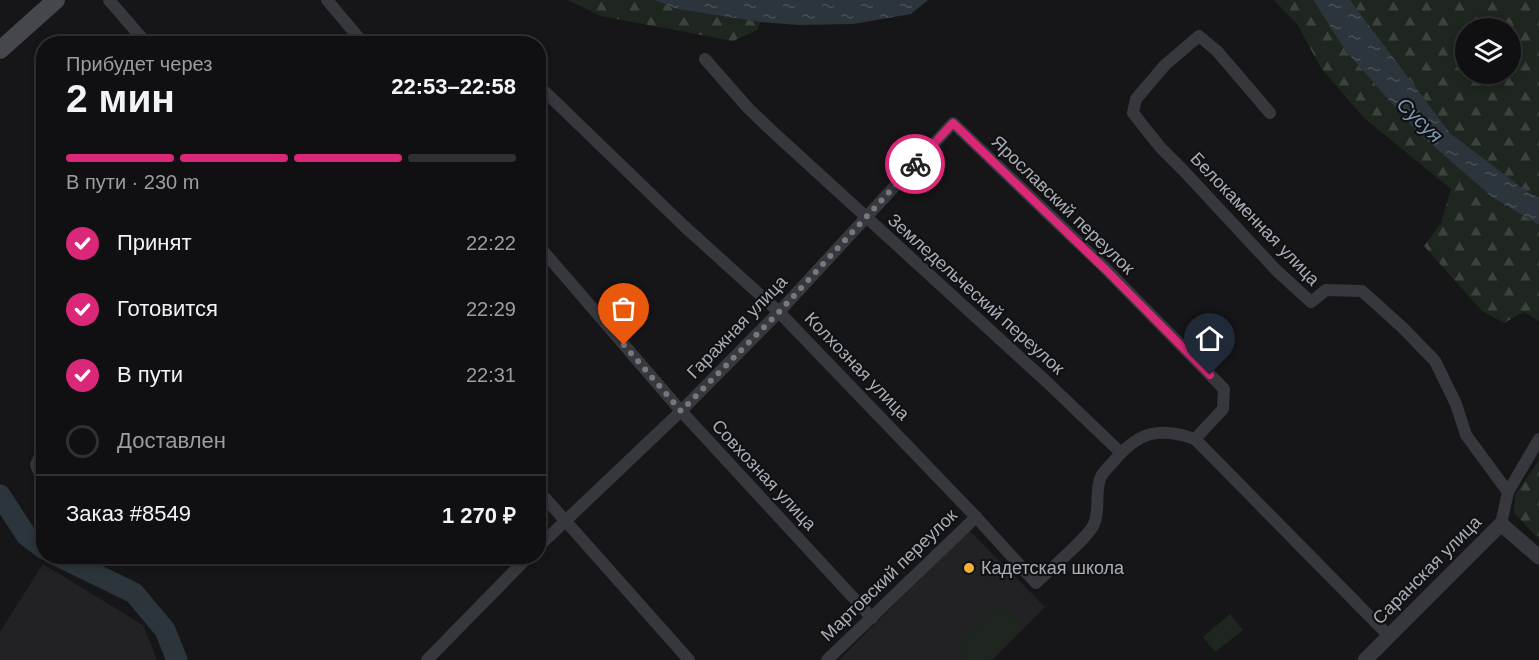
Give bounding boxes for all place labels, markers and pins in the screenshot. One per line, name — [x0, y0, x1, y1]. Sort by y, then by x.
pin — [598, 283, 649, 345]
pin — [1184, 313, 1235, 375]
place label: Кадетская школа — [981, 558, 1125, 578]
marker: Кадетская школа — [962, 561, 976, 575]

